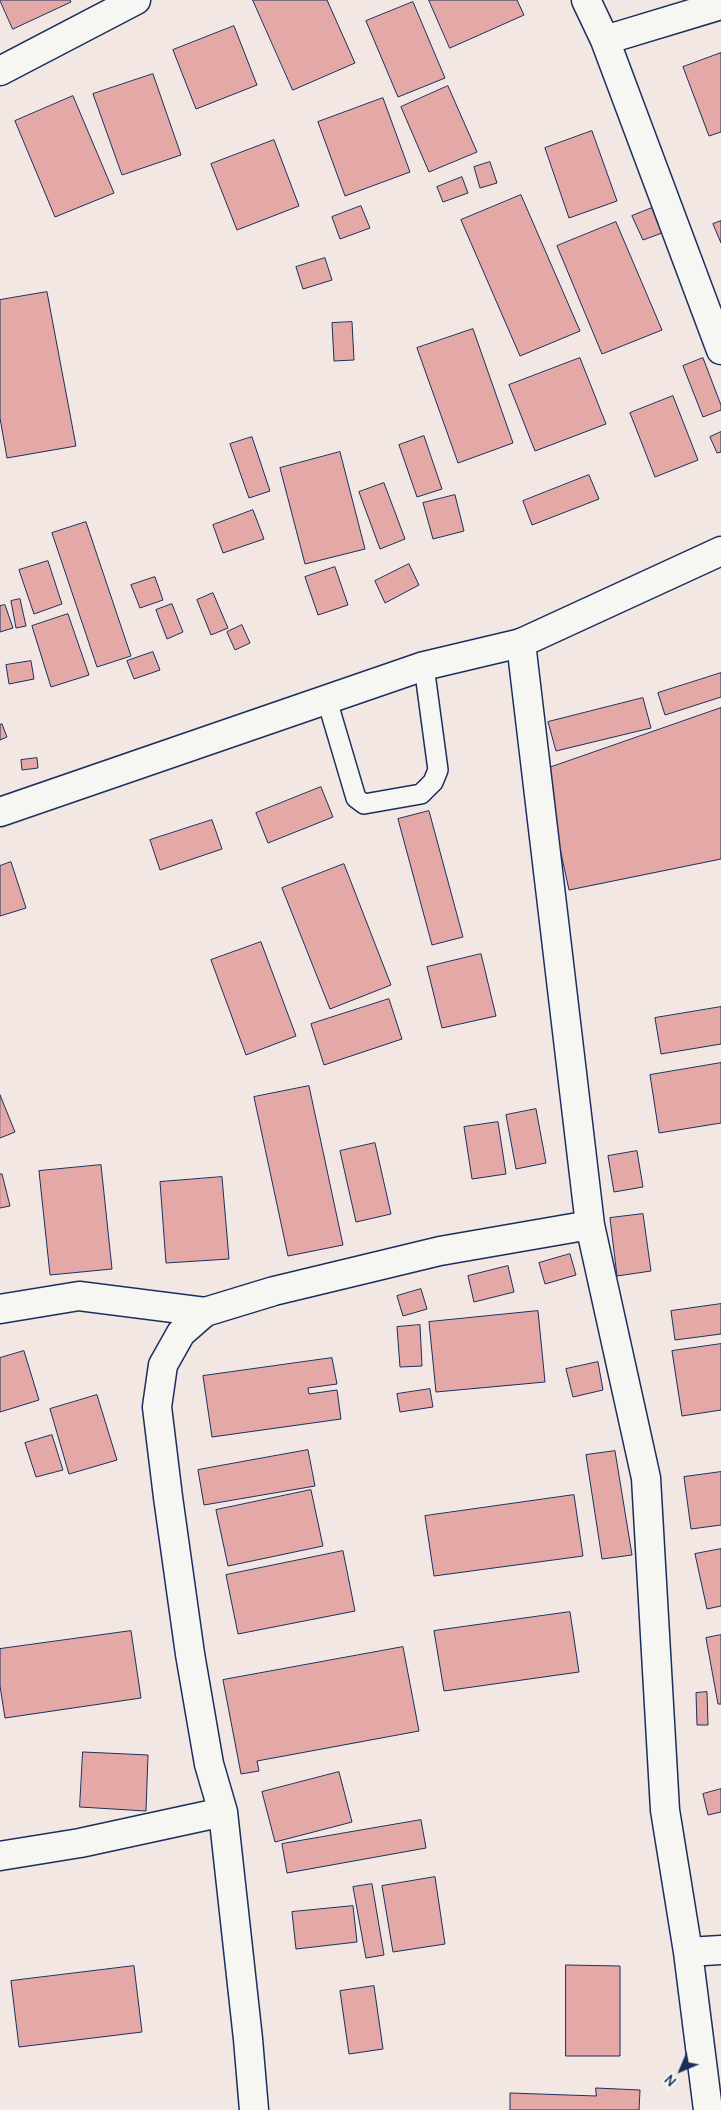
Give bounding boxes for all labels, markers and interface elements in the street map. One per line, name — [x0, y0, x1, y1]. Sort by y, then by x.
north arrow — [656, 2045, 706, 2095]
text: N — [661, 2071, 680, 2090]

